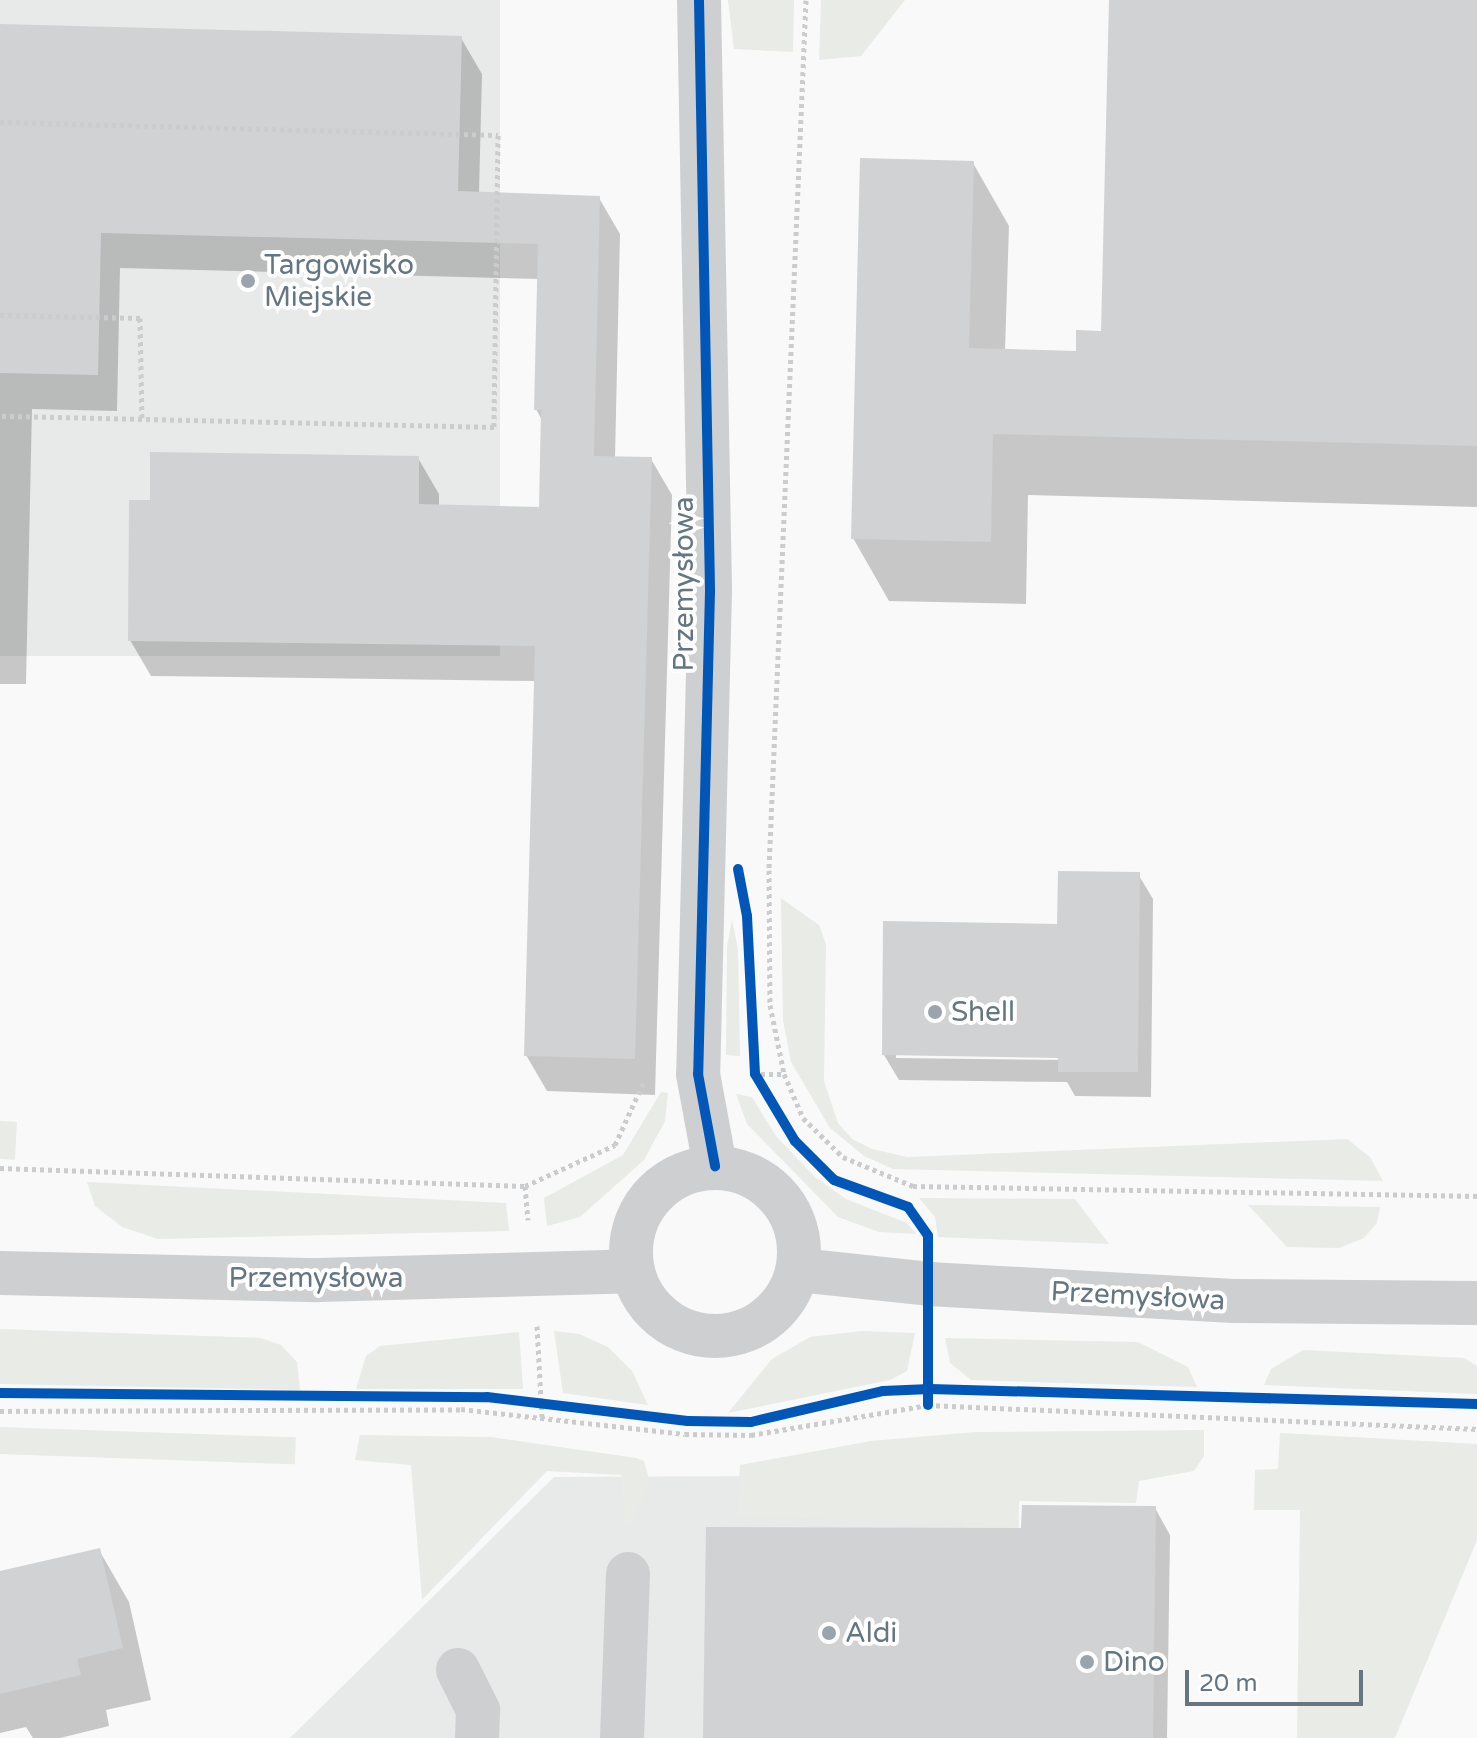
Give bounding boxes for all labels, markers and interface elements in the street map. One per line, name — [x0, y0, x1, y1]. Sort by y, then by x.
place label: Targowisko Miejskie — [264, 248, 414, 314]
marker: Targowisko Miejskie — [239, 272, 257, 290]
street label: Przemysłowa — [667, 497, 701, 671]
place label: Shell — [951, 995, 1015, 1029]
marker: Shell — [926, 1003, 944, 1021]
street label: Przemysłowa — [229, 1261, 403, 1295]
street label: Przemysłowa — [1050, 1275, 1226, 1317]
place label: Aldi — [845, 1616, 897, 1650]
marker: Aldi — [820, 1624, 838, 1642]
place label: Dino — [1103, 1645, 1165, 1679]
marker: Dino — [1078, 1653, 1096, 1671]
scale bar — [1189, 1654, 1367, 1704]
text: 20 m — [1199, 1669, 1257, 1698]

